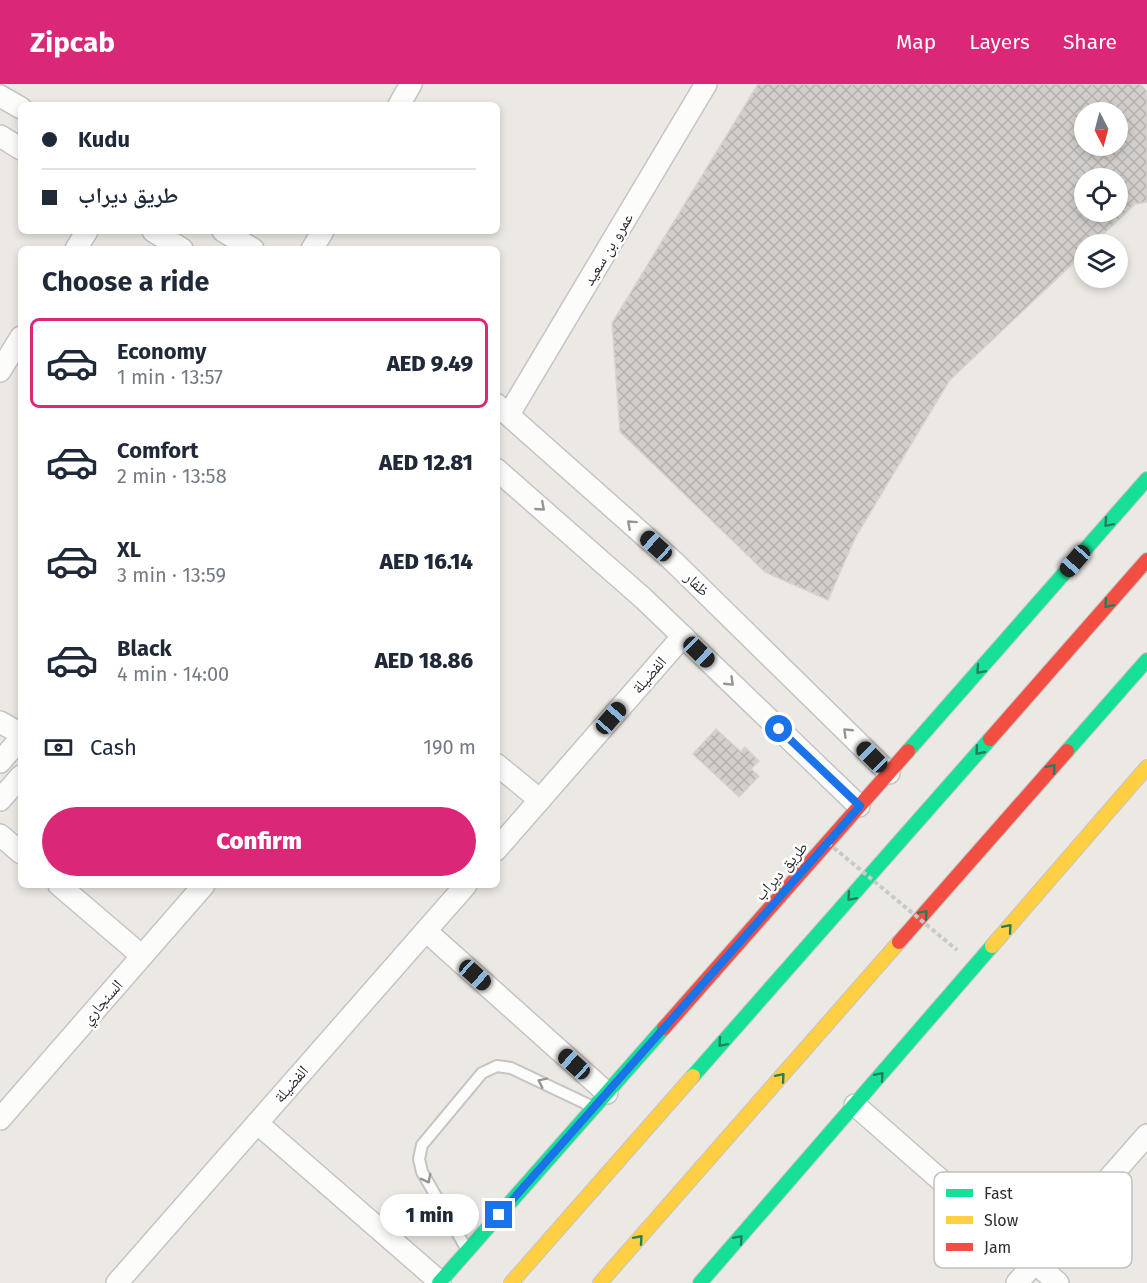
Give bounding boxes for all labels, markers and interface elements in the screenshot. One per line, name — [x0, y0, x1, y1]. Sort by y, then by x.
text: Zipcab — [30, 26, 115, 59]
text: Map — [896, 29, 936, 55]
text: Layers — [969, 29, 1030, 55]
text: Share — [1063, 29, 1117, 55]
north arrow — [1074, 102, 1128, 156]
map controls — [1074, 102, 1128, 288]
text: Kudu — [78, 126, 130, 153]
button: locate — [1074, 168, 1128, 222]
text: طريق ديراب — [78, 182, 178, 209]
street label: عمرو بن سعيد — [579, 209, 638, 289]
button: layers — [1074, 234, 1128, 288]
text: Choose a ride — [42, 266, 209, 298]
icon: car — [45, 336, 99, 390]
text: Economy — [117, 338, 206, 365]
text: AED 9.49 — [387, 350, 473, 377]
text: 1 min · 13:57 — [117, 365, 223, 389]
icon: car — [45, 435, 99, 489]
text: Comfort — [117, 437, 198, 464]
text: AED 12.81 — [379, 449, 473, 476]
text: 2 min · 13:58 — [117, 464, 227, 488]
one-way arrow — [534, 500, 545, 511]
one-way arrow — [1104, 516, 1115, 527]
one-way arrow — [627, 520, 638, 531]
car — [637, 527, 675, 565]
icon: car — [45, 534, 99, 588]
text: XL — [117, 536, 141, 563]
car — [1056, 542, 1094, 580]
text: AED 16.14 — [380, 548, 473, 575]
text: 3 min · 13:59 — [117, 563, 226, 587]
street label: ظفار — [680, 567, 713, 600]
one-way arrow — [1104, 597, 1115, 608]
icon: car — [45, 633, 99, 687]
car — [680, 633, 718, 671]
text: Black — [117, 635, 172, 662]
text: AED 18.86 — [375, 647, 473, 674]
street label: الفضيلة — [628, 653, 670, 697]
text: 4 min · 14:00 — [117, 662, 229, 686]
one-way arrow — [976, 663, 987, 673]
one-way arrow — [724, 675, 734, 686]
car — [592, 699, 630, 737]
route start — [765, 715, 792, 742]
one-way arrow — [843, 729, 854, 739]
icon: cash — [42, 731, 75, 764]
text: Cash — [90, 734, 137, 761]
text: 190 m — [423, 735, 476, 759]
car — [853, 738, 891, 776]
one-way arrow — [976, 744, 987, 755]
one-way arrow — [1045, 764, 1056, 775]
button: Confirm — [42, 807, 476, 876]
street label: طريق ديراب — [750, 838, 812, 905]
one-way arrow — [847, 890, 858, 901]
one-way arrow — [916, 910, 927, 921]
one-way arrow — [1001, 924, 1012, 935]
car — [456, 956, 494, 994]
street label: السنجاري — [77, 976, 129, 1030]
one-way arrow — [718, 1036, 729, 1047]
car — [555, 1045, 593, 1083]
street label: الفضيلة — [270, 1062, 312, 1106]
one-way arrow — [873, 1072, 884, 1083]
one-way arrow — [774, 1073, 785, 1083]
one-way arrow — [537, 1078, 548, 1090]
legend — [934, 1172, 1132, 1268]
one-way arrow — [420, 1173, 431, 1184]
text: Fast — [984, 1184, 1013, 1203]
callout: 1 min — [379, 1194, 478, 1236]
route end — [485, 1201, 512, 1228]
text: 1 min — [406, 1203, 453, 1227]
text: Slow — [984, 1211, 1019, 1230]
one-way arrow — [631, 1235, 642, 1246]
one-way arrow — [732, 1235, 743, 1246]
text: Jam — [984, 1238, 1011, 1257]

